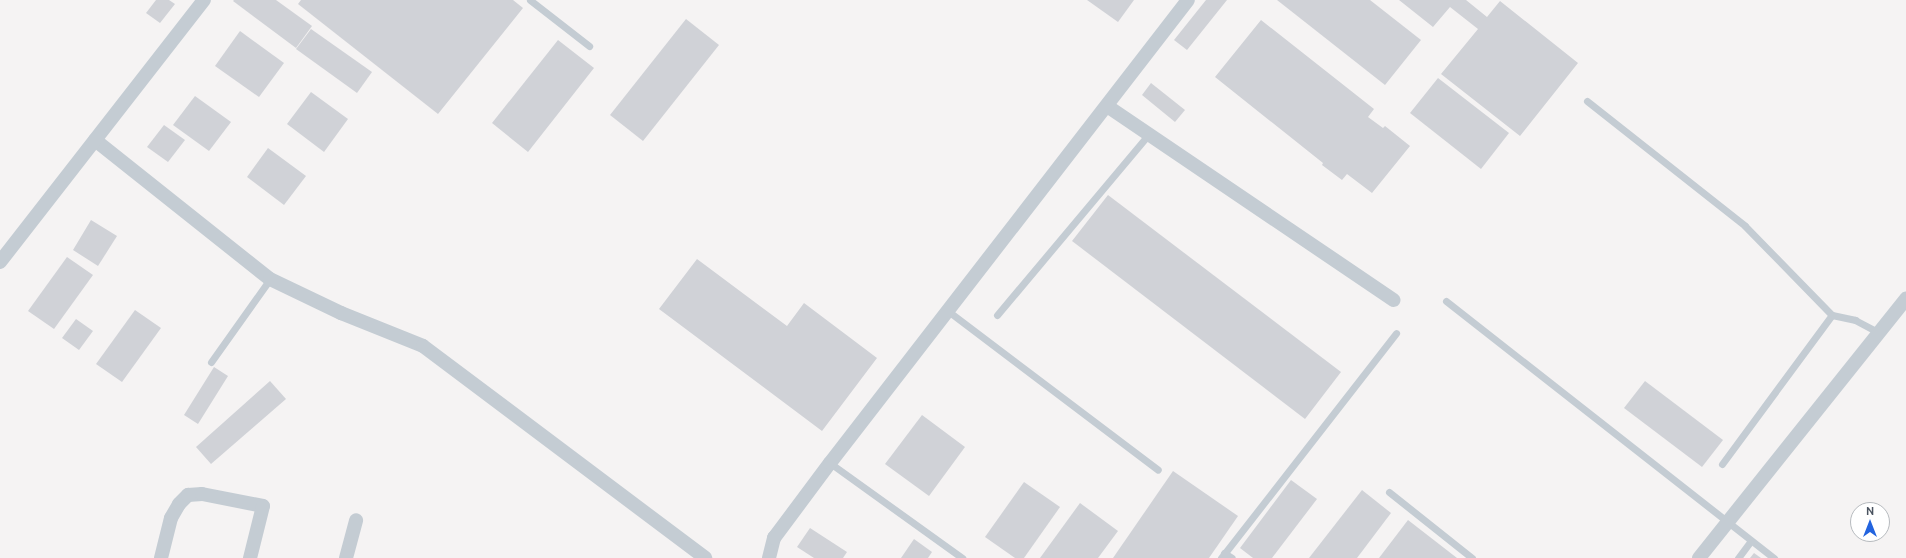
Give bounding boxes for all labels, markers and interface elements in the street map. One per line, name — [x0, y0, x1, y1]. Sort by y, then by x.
north arrow — [1850, 502, 1890, 542]
text: N — [1866, 505, 1874, 517]

